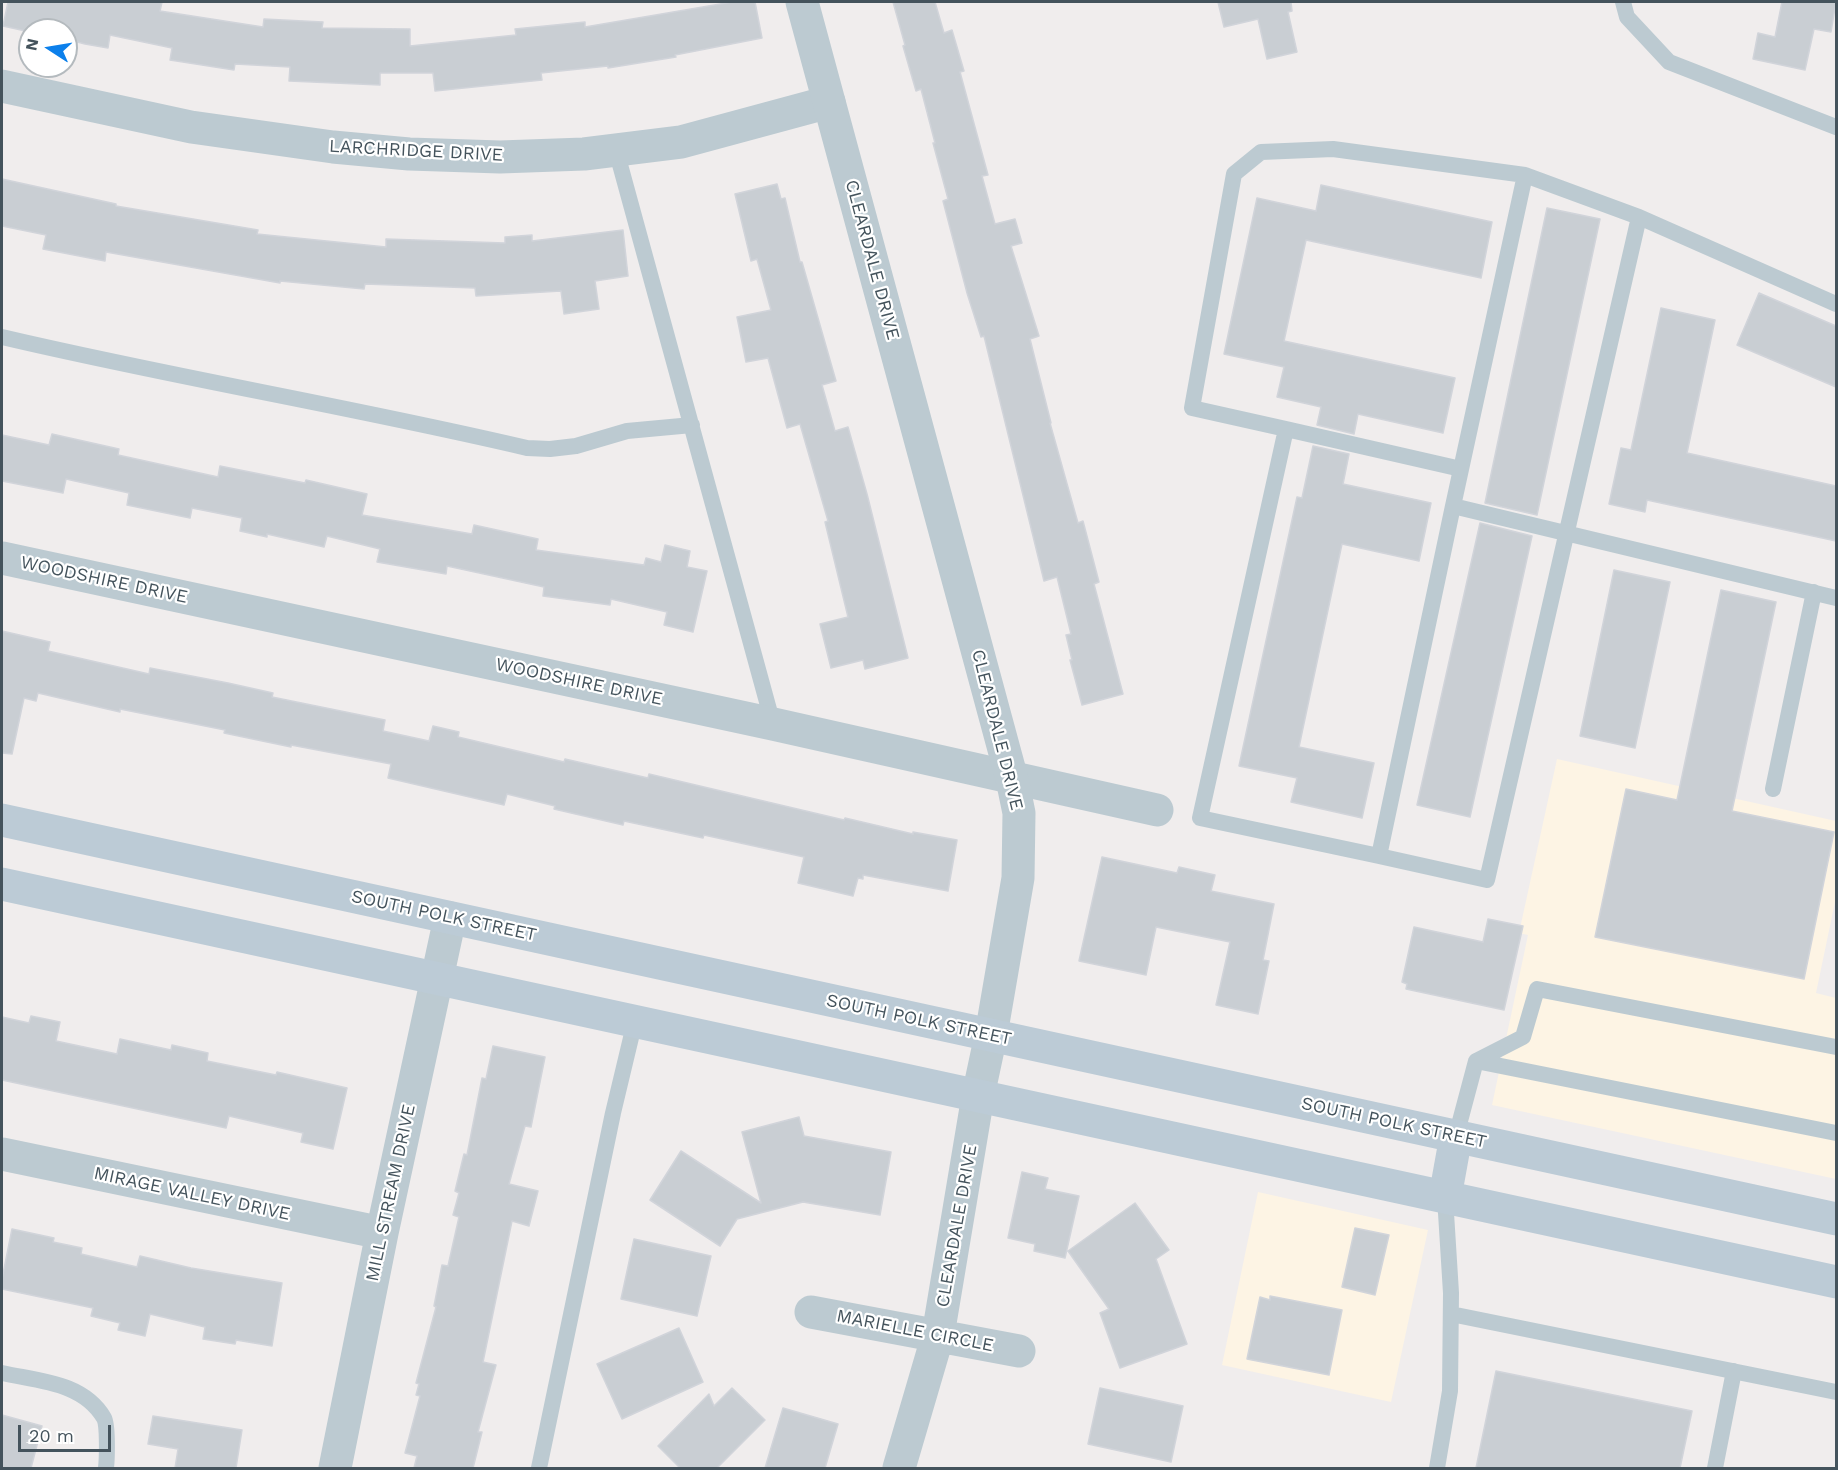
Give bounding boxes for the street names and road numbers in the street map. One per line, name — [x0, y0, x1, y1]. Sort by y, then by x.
street label: LARCHRIDGE DRIVE — [328, 136, 504, 166]
street label: CLEARDALE DRIVE — [840, 178, 904, 342]
street label: WOODSHIRE DRIVE — [19, 552, 189, 608]
street label: CLEARDALE DRIVE — [967, 647, 1027, 813]
street label: WOODSHIRE DRIVE — [494, 654, 664, 710]
street label: SOUTH POLK STREET — [349, 886, 539, 946]
street label: SOUTH POLK STREET — [824, 990, 1014, 1050]
street label: SOUTH POLK STREET — [1299, 1093, 1489, 1153]
street label: MILL STREAM DRIVE — [362, 1102, 420, 1284]
street label: CLEARDALE DRIVE — [932, 1143, 982, 1309]
street label: MIRAGE VALLEY DRIVE — [92, 1163, 292, 1225]
street label: MARIELLE CIRCLE — [835, 1305, 995, 1357]

